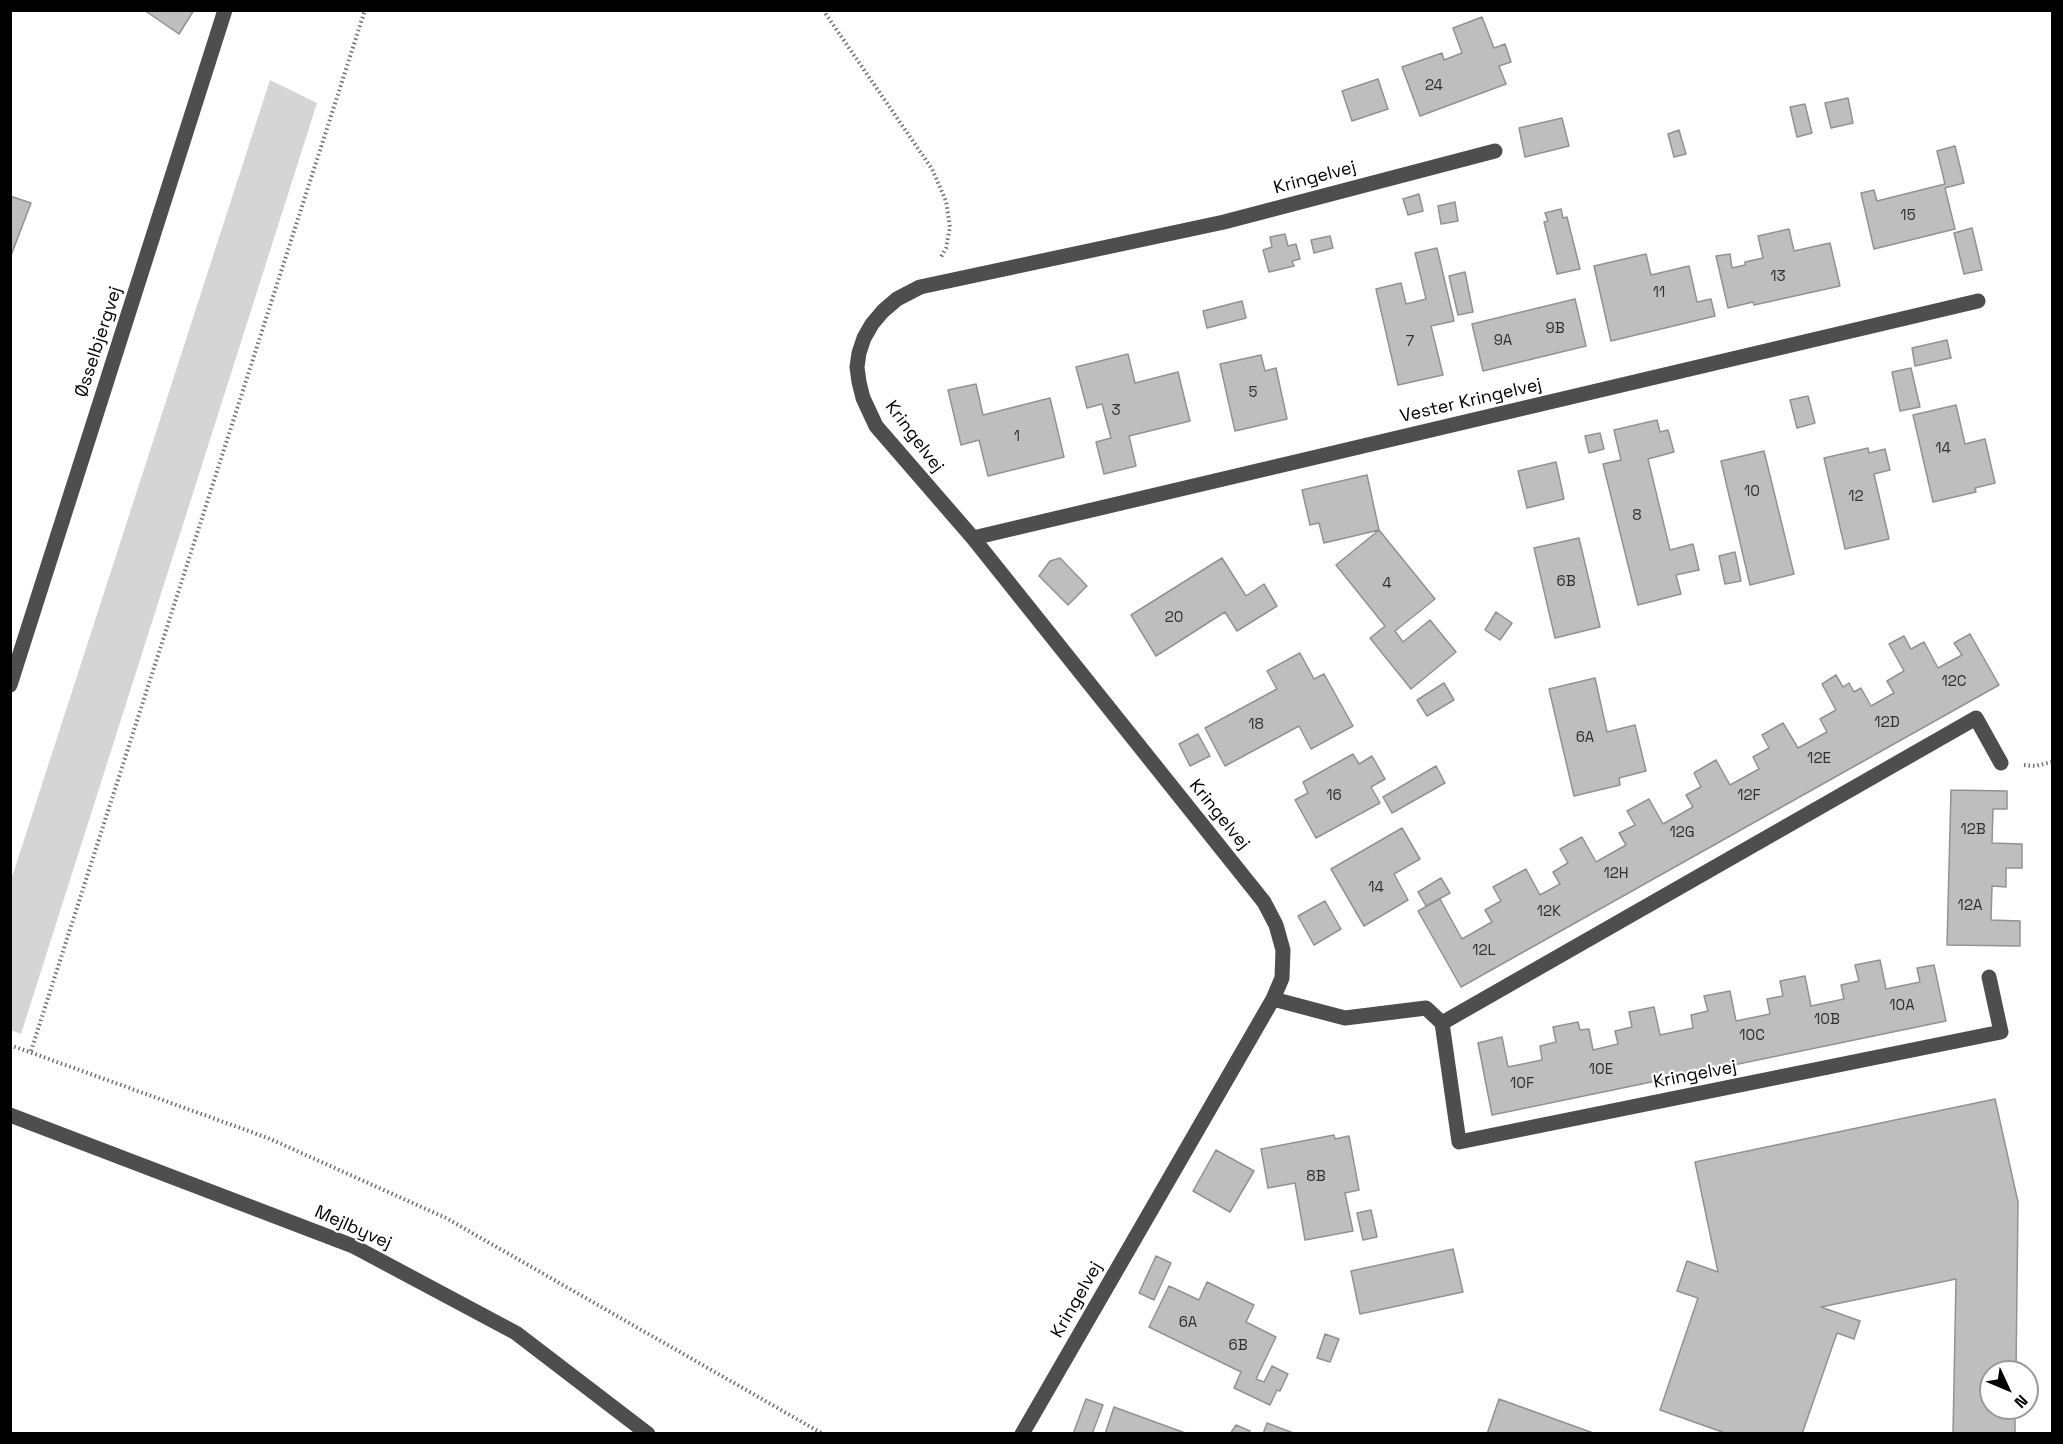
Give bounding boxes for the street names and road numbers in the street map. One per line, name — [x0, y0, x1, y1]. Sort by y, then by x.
street label: Kringelvej — [1272, 157, 1358, 199]
street label: Øsselbjergvej — [71, 284, 127, 400]
street label: Vester Kringelvej — [1398, 374, 1544, 428]
street label: Kringelvej — [880, 397, 948, 477]
street label: Kringelvej — [1184, 775, 1254, 855]
street label: Kringelvej — [1652, 1056, 1738, 1094]
street label: Mejlbyvej — [311, 1201, 395, 1255]
street label: Kringelvej — [1047, 1258, 1107, 1342]

